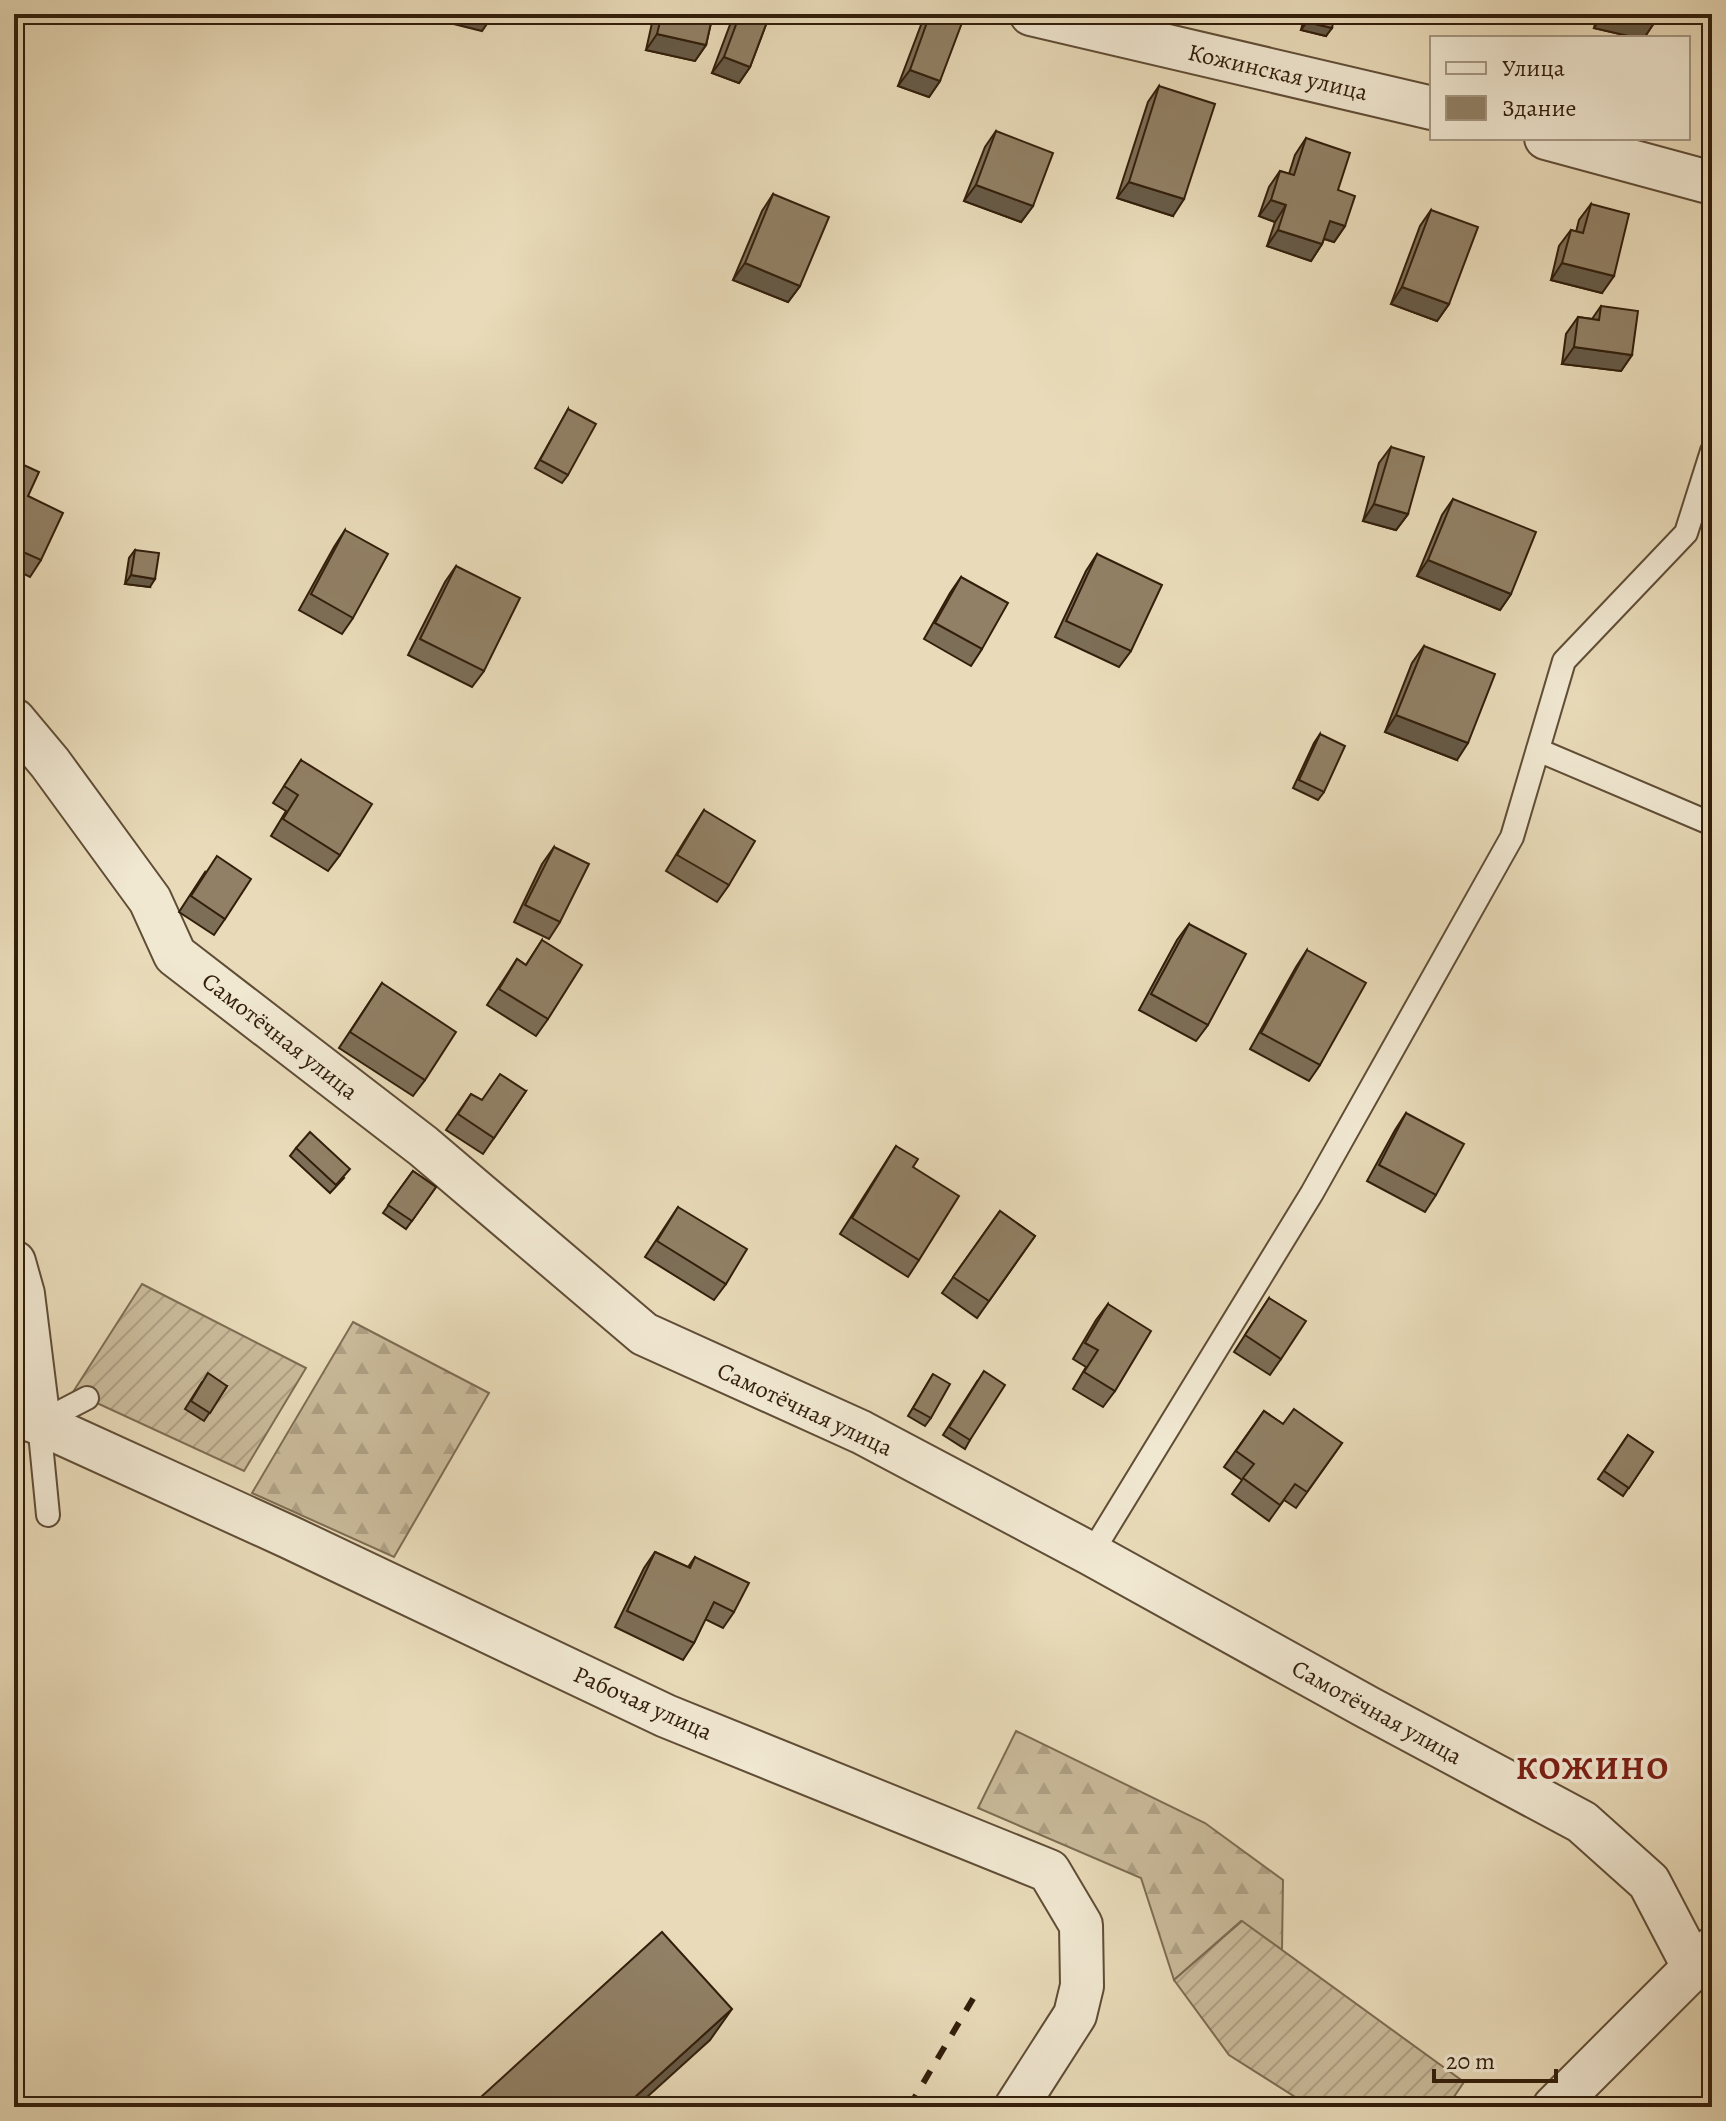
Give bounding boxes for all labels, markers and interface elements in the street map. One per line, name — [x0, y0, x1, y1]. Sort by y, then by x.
street label: Кожинская улица — [1185, 36, 1371, 108]
legend — [1430, 36, 1690, 140]
text: Улица — [1502, 52, 1565, 84]
text: Здание — [1502, 92, 1577, 124]
street label: Самотёчная улица — [195, 965, 365, 1107]
street label: Самотёчная улица — [712, 1354, 898, 1464]
street label: Самотёчная улица — [1286, 1652, 1468, 1772]
street label: Рабочая улица — [569, 1658, 717, 1748]
district label: КОЖИНО — [1516, 1746, 1670, 1790]
scale bar — [1434, 2033, 1556, 2083]
text: 20 m — [1446, 2045, 1495, 2077]

